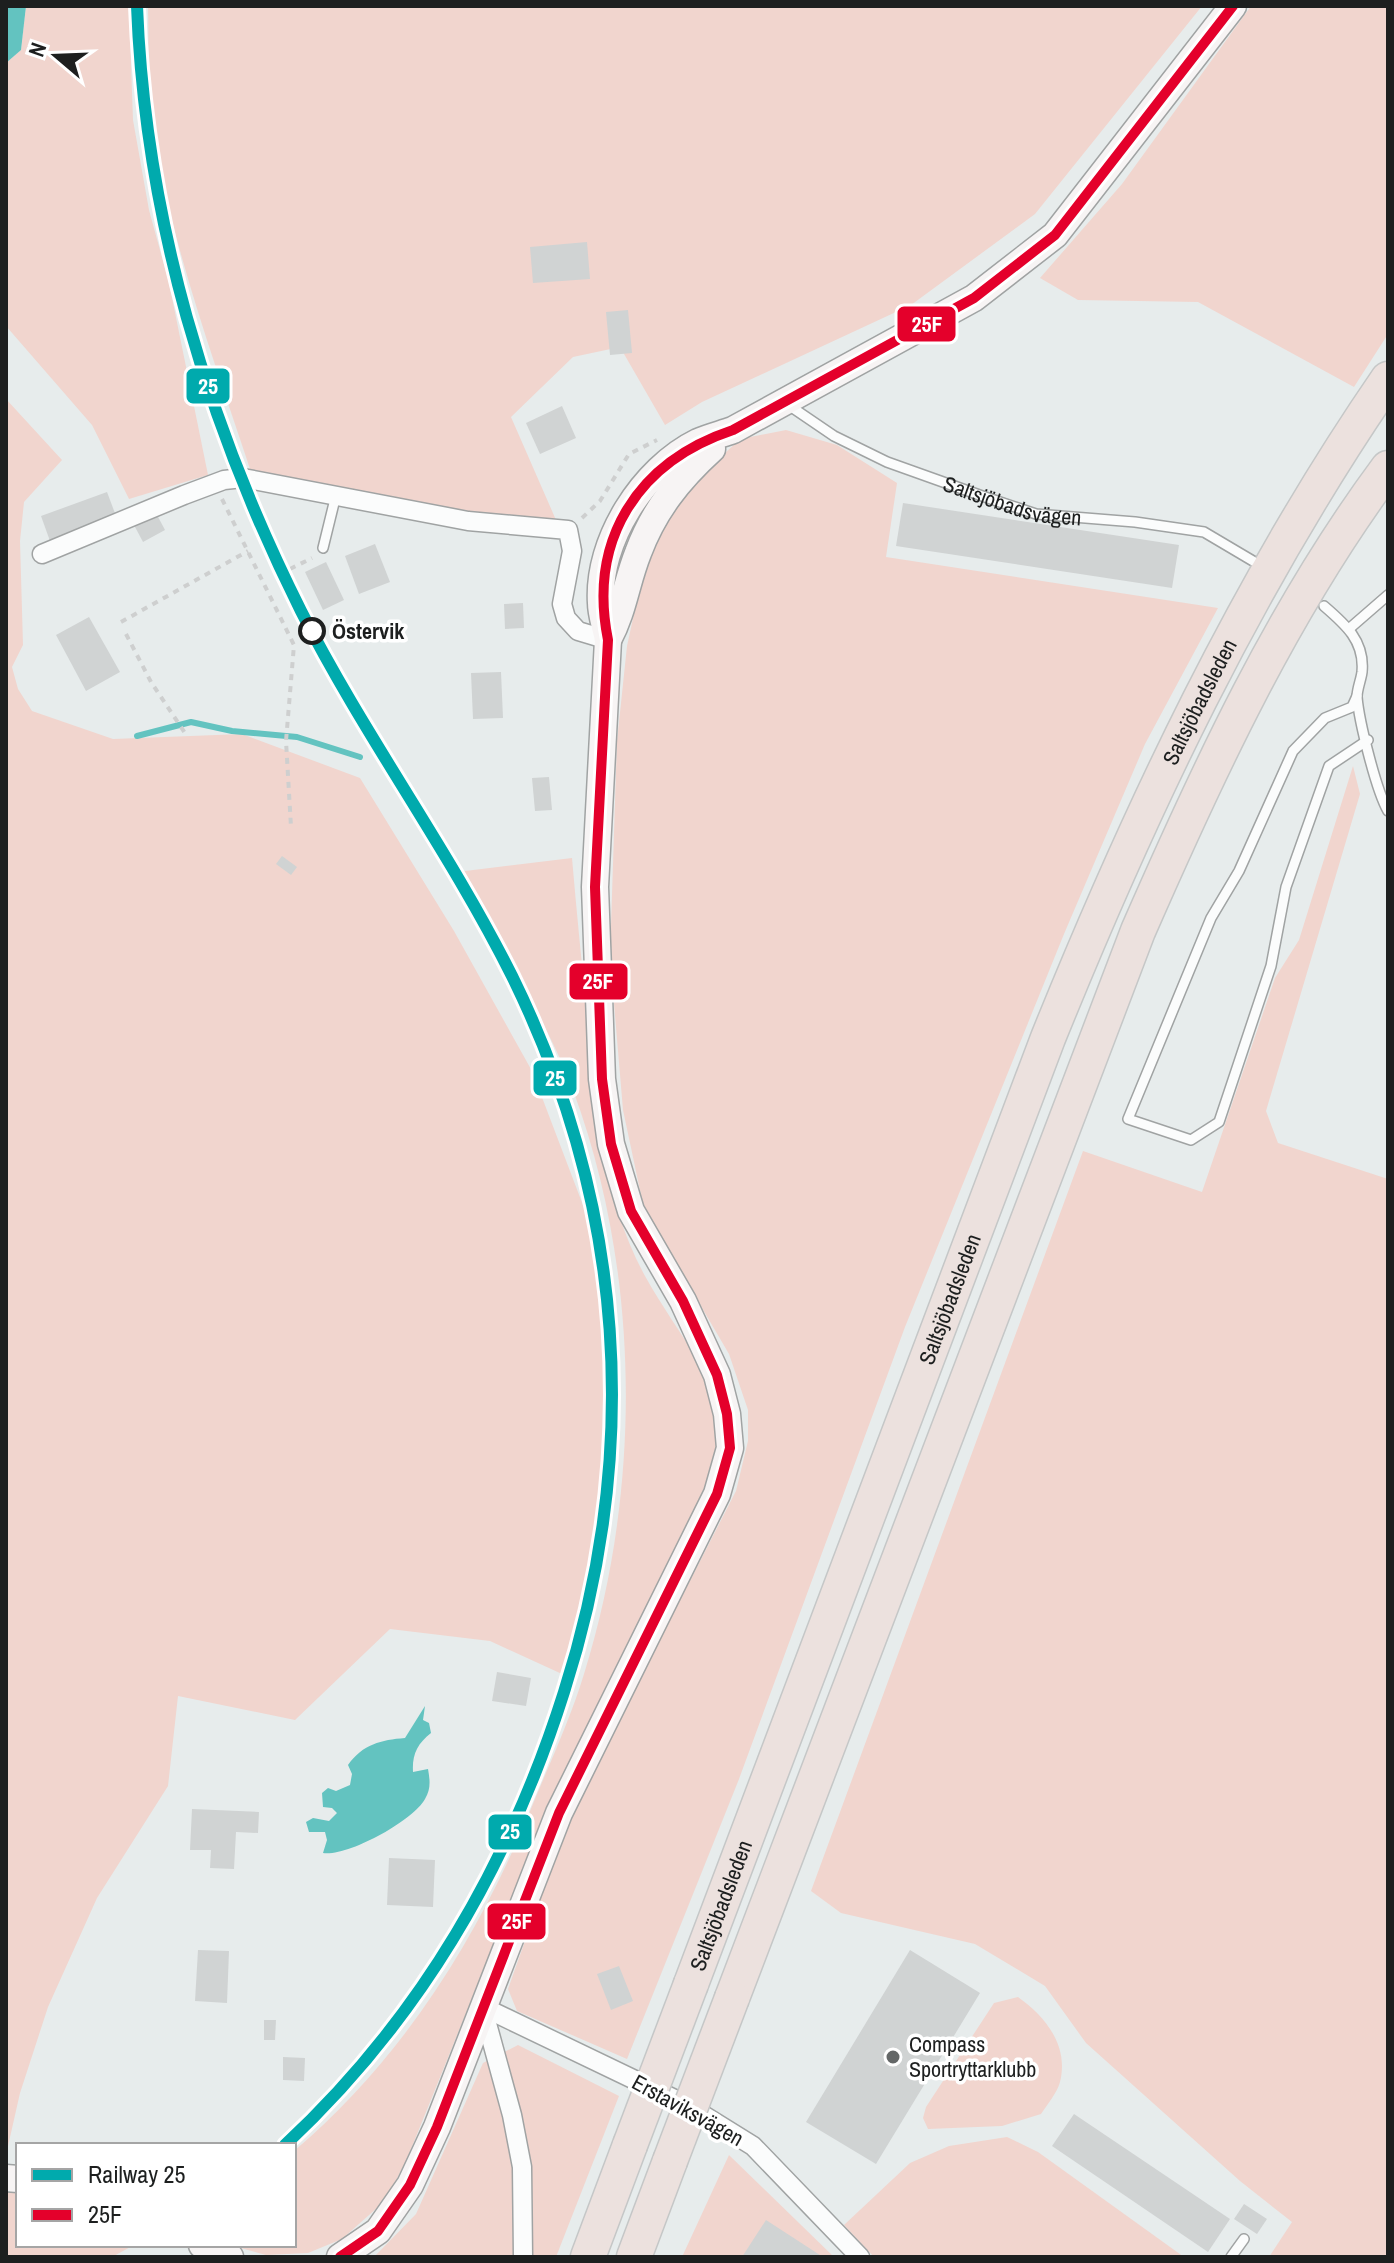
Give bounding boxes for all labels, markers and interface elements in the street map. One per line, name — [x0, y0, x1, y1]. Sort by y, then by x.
north arrow — [16, 16, 96, 96]
text: N — [21, 38, 53, 61]
line badge: 25F — [896, 305, 957, 343]
text: 25F — [911, 309, 943, 339]
line badge: 25 — [185, 367, 231, 405]
text: 25 — [198, 371, 218, 401]
street label: Saltsjöbadsvägen — [939, 468, 1083, 533]
place label: Östervik — [332, 616, 405, 646]
marker: Östervik — [299, 618, 325, 644]
street label: Saltsjöbadsleden — [1155, 633, 1244, 770]
line badge: 25F — [568, 962, 629, 1001]
text: 25F — [582, 966, 614, 996]
line badge: 25 — [532, 1059, 578, 1097]
text: 25 — [545, 1063, 565, 1093]
street label: Saltsjöbadsleden — [911, 1229, 988, 1369]
line badge: 25 — [487, 1813, 533, 1851]
text: 25 — [500, 1816, 520, 1846]
street label: Saltsjöbadsleden — [682, 1836, 759, 1975]
line badge: 25F — [486, 1902, 547, 1941]
text: 25F — [501, 1906, 533, 1936]
place label: Compass Sportryttarklubb — [909, 2029, 1036, 2084]
marker: Compass Sportryttarklubb — [884, 2048, 902, 2066]
street label: Erstaviksvägen — [627, 2067, 749, 2153]
legend — [16, 2143, 296, 2247]
text: Railway 25 — [88, 2158, 185, 2190]
text: 25F — [88, 2198, 122, 2230]

